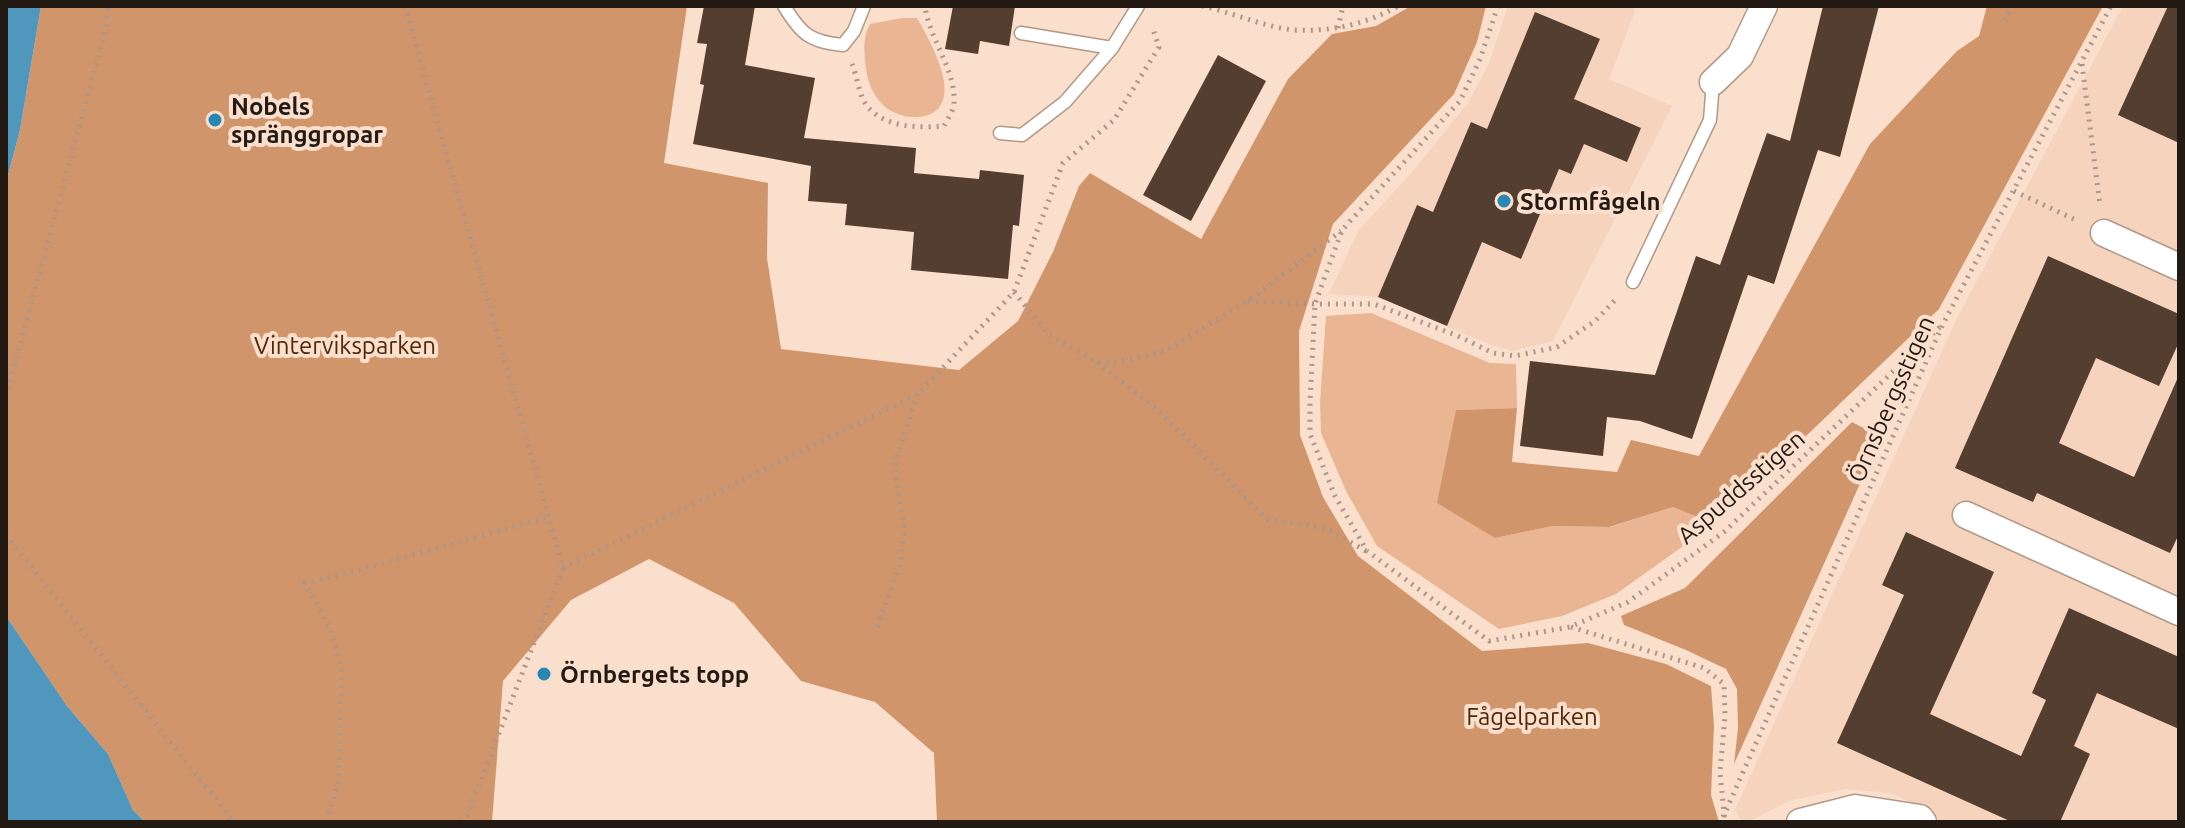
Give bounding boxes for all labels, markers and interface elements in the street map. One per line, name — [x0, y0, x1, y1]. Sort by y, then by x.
place label: Nobels spränggropar — [231, 93, 383, 148]
marker: Nobels spränggropar — [206, 111, 224, 129]
place label: Stormfågeln — [1520, 188, 1661, 215]
marker: Stormfågeln — [1495, 192, 1513, 210]
street label: Örnsbergsstigen — [1842, 312, 1940, 486]
park label: Vinterviksparken — [254, 332, 436, 359]
street label: Aspuddsstigen — [1672, 425, 1810, 549]
place label: Örnbergets topp — [560, 660, 749, 688]
marker: Örnbergets topp — [535, 665, 553, 683]
park label: Fågelparken — [1466, 703, 1598, 730]

